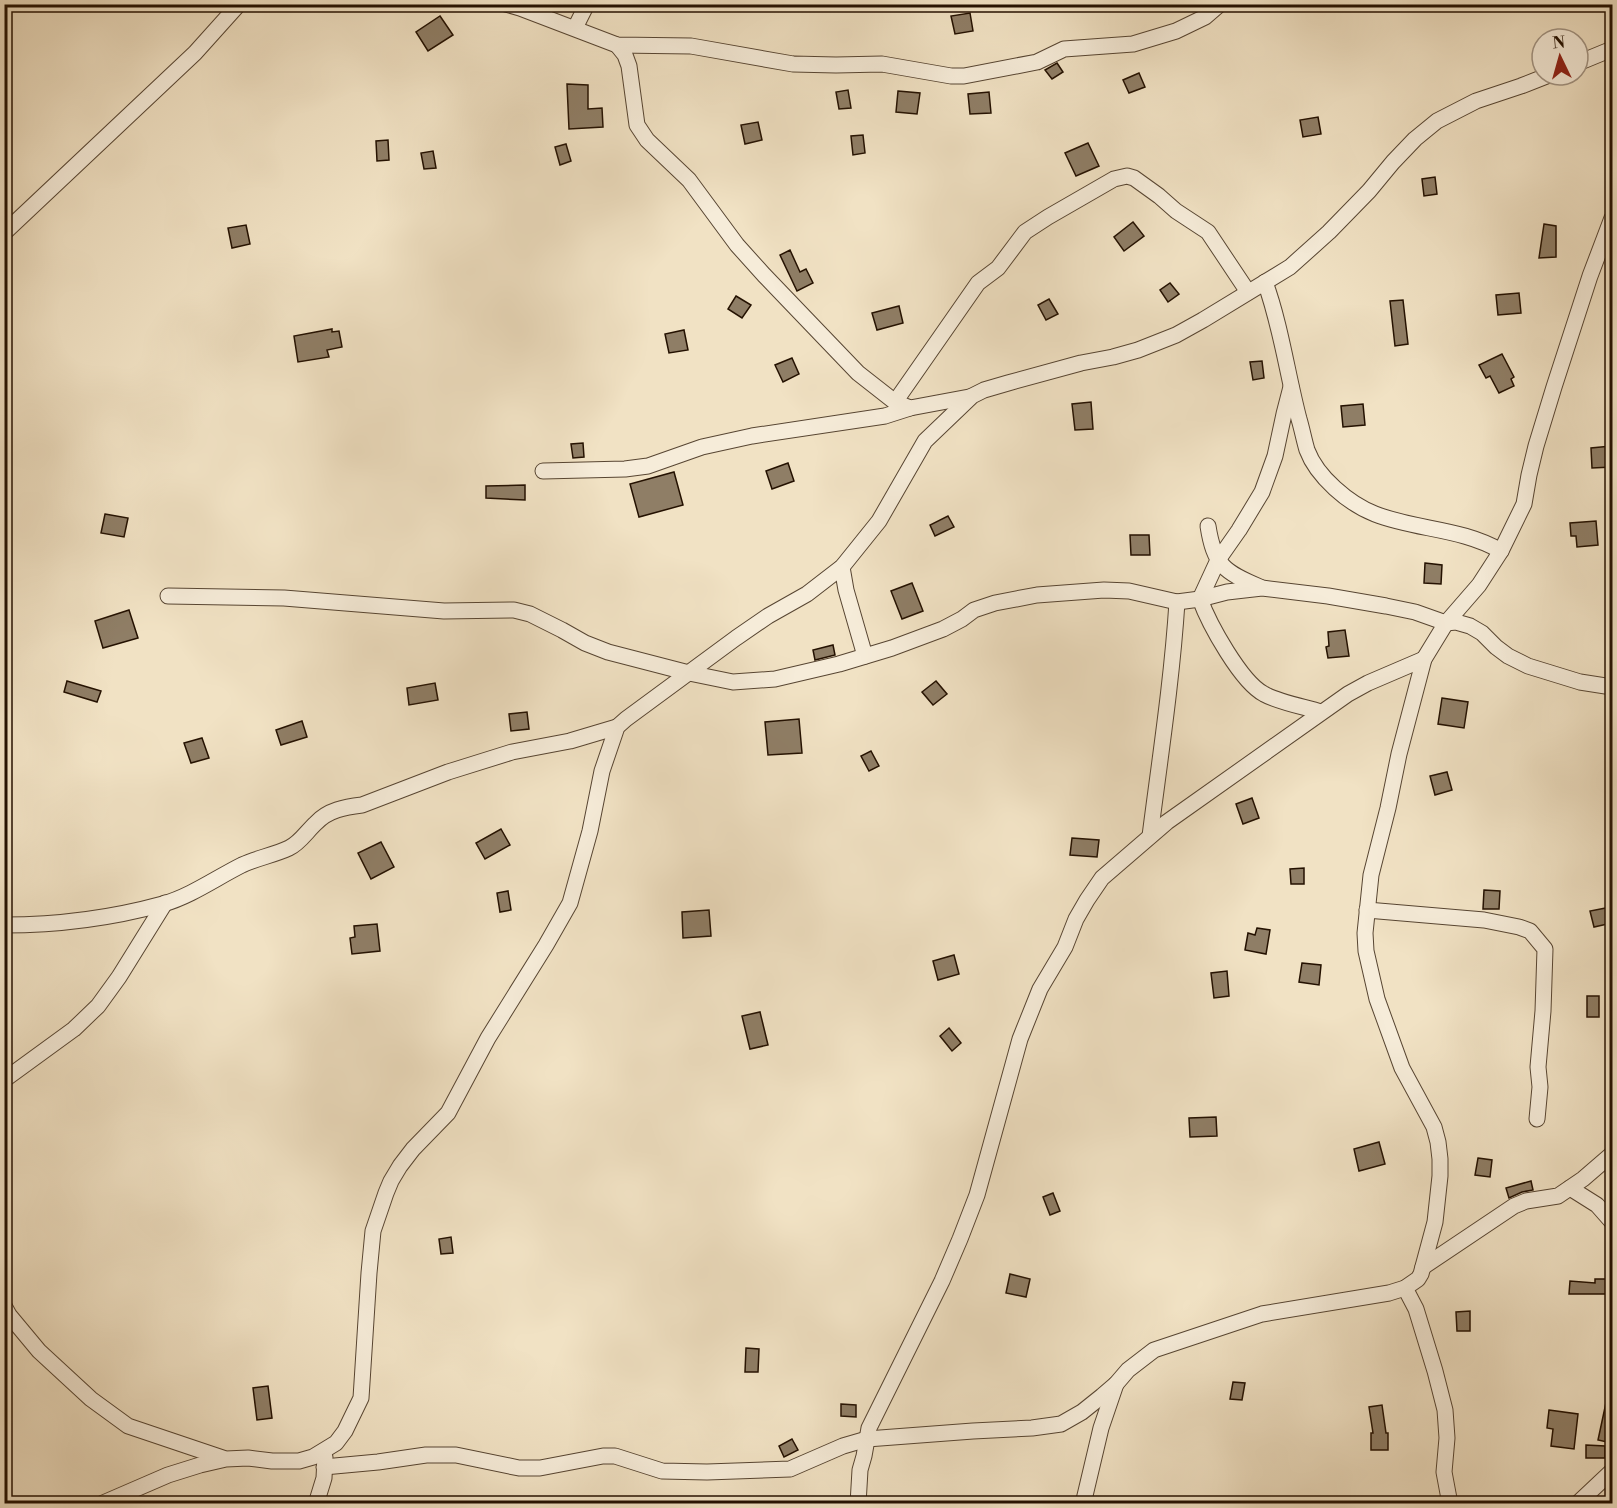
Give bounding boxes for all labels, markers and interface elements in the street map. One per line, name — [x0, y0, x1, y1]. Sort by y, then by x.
north arrow — [1530, 27, 1590, 87]
text: N — [1552, 33, 1566, 54]

